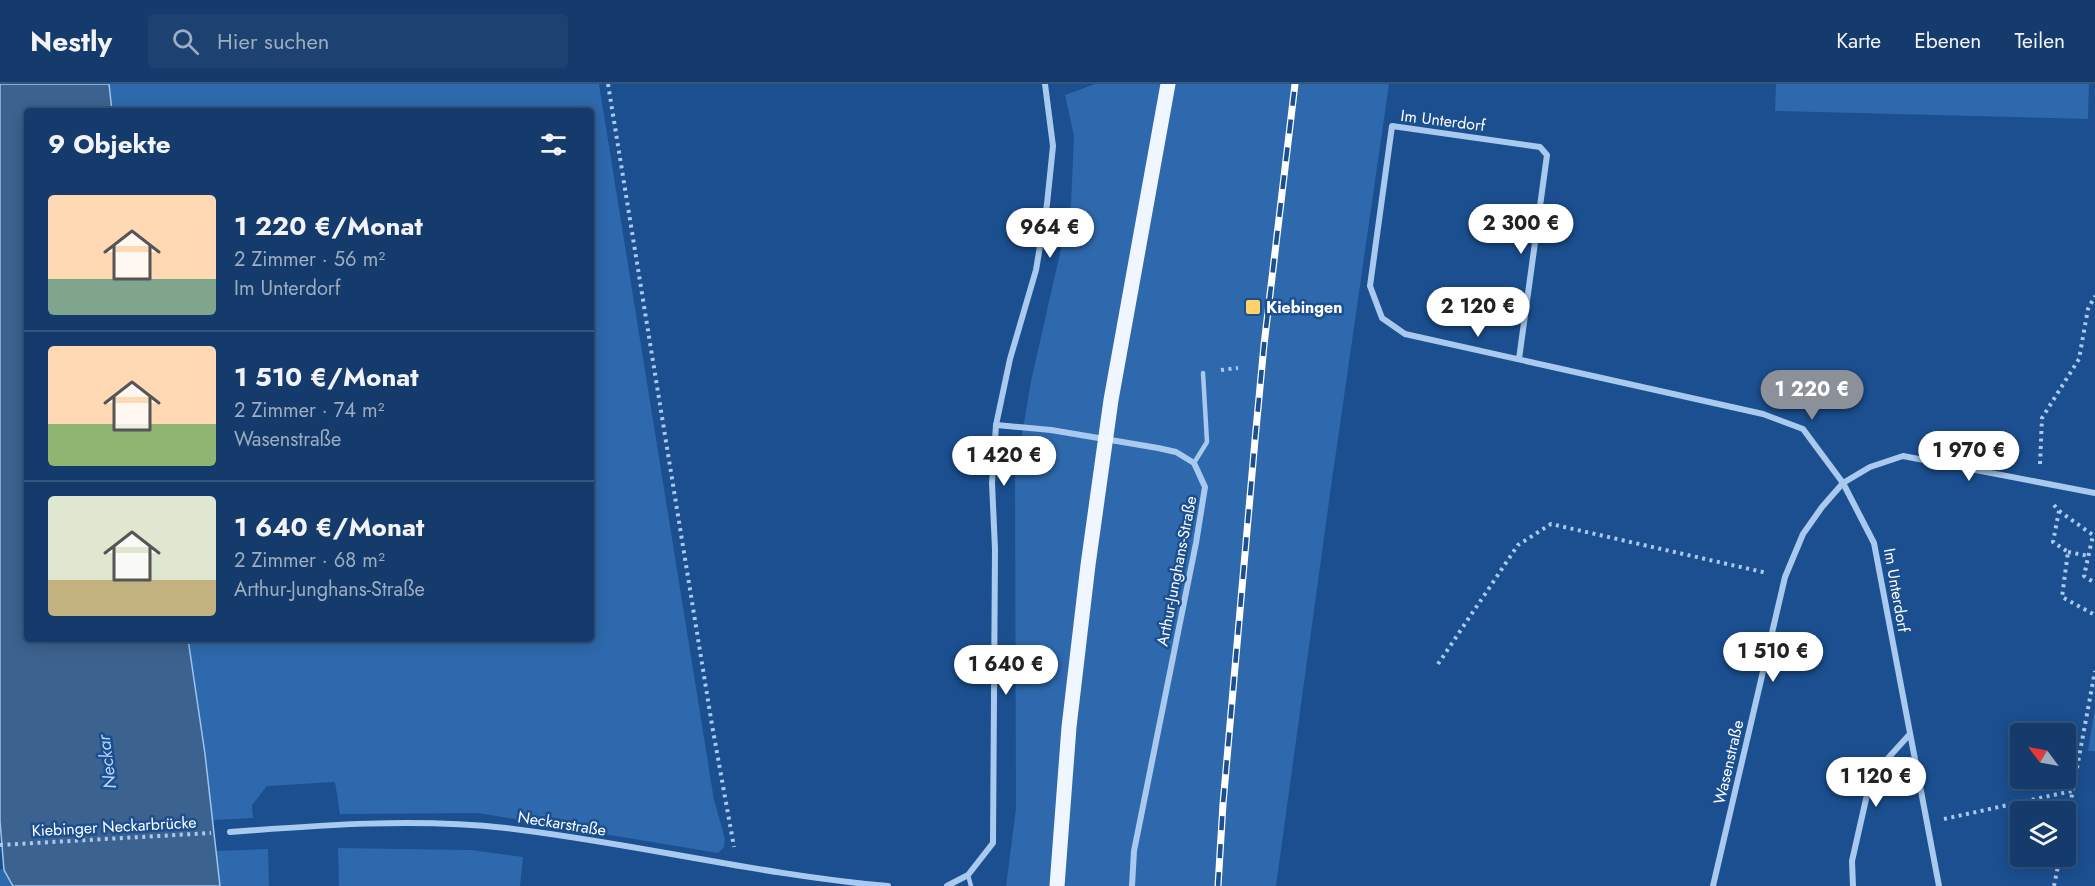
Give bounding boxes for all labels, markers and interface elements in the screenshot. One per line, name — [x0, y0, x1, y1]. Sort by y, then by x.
search box — [148, 14, 568, 68]
text: Nestly — [30, 21, 112, 62]
icon: search — [169, 25, 202, 58]
text: Hier suchen — [217, 25, 329, 57]
text: Karte — [1836, 26, 1881, 56]
text: Ebenen — [1914, 26, 1981, 56]
text: Teilen — [2014, 26, 2065, 56]
street label: Im Unterdorf — [1399, 104, 1487, 137]
text: 9 Objekte — [48, 125, 171, 163]
icon: filters — [537, 128, 570, 161]
pin: 2 300 € — [1466, 204, 1576, 255]
text: 1 220 €/Monat — [234, 207, 423, 245]
pin: 964 € — [1008, 208, 1092, 259]
text: 2 300 € — [1482, 209, 1560, 238]
text: 964 € — [1020, 213, 1080, 242]
icon: home — [96, 219, 168, 291]
text: 2 Zimmer · 56 m² — [234, 245, 385, 274]
text: Im Unterdorf — [234, 274, 340, 303]
pin: 2 120 € — [1423, 287, 1533, 338]
text: 2 120 € — [1441, 292, 1515, 321]
place label: Kiebingen — [1266, 296, 1342, 319]
marker: Kiebingen — [1244, 298, 1262, 316]
text: 1 510 €/Monat — [234, 358, 419, 396]
icon: home — [96, 370, 168, 442]
pin: 1 220 € — [1757, 370, 1867, 421]
text: 1 220 € — [1775, 375, 1849, 404]
text: 2 Zimmer · 74 m² — [234, 396, 385, 425]
text: Wasenstraße — [234, 425, 341, 454]
pin: 1 970 € — [1914, 431, 2024, 482]
pin: 1 420 € — [949, 436, 1059, 487]
text: 1 970 € — [1932, 436, 2006, 465]
text: 1 420 € — [966, 441, 1042, 470]
street label: Arthur-Junghans-Straße — [1151, 494, 1202, 648]
text: 1 640 €/Monat — [234, 508, 424, 546]
icon: home — [96, 520, 168, 592]
text: 2 Zimmer · 68 m² — [234, 546, 385, 575]
street label: Im Unterdorf — [1878, 546, 1915, 634]
text: Arthur-Junghans-Straße — [234, 575, 425, 604]
pin: 1 510 € — [1718, 632, 1828, 683]
text: 1 510 € — [1737, 637, 1809, 666]
pin: 1 640 € — [951, 645, 1061, 696]
text: 1 640 € — [968, 650, 1044, 679]
street label: Wasenstraße — [1708, 718, 1749, 806]
north arrow — [2010, 723, 2076, 789]
map controls — [2010, 723, 2076, 867]
water label: Neckar — [91, 732, 123, 791]
pin: 1 120 € — [1821, 757, 1931, 808]
text: 1 120 € — [1840, 762, 1912, 791]
button: layers — [2010, 801, 2076, 867]
street label: Neckarstraße — [516, 805, 608, 842]
street label: Kiebinger Neckarbrücke — [31, 811, 197, 842]

